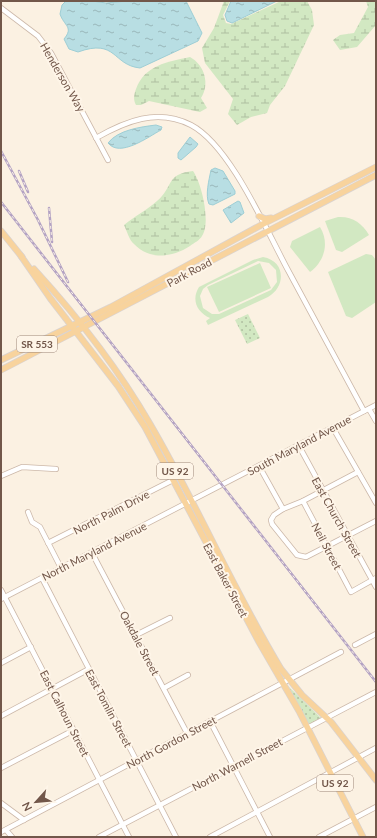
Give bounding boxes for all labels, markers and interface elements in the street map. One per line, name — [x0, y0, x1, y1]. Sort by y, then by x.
street label: Henderson Way — [38, 40, 88, 114]
street label: Park Road — [164, 255, 214, 289]
road number: SR 553 — [17, 336, 57, 352]
street label: South Maryland Avenue — [245, 412, 353, 478]
road number: US 92 — [157, 463, 193, 479]
street label: East Church Street — [310, 475, 364, 559]
street label: North Palm Drive — [71, 487, 152, 537]
street label: North Maryland Avenue — [39, 519, 149, 583]
street label: Neil Street — [309, 520, 345, 572]
street label: East Baker Street — [201, 541, 251, 619]
street label: Oakdale Street — [118, 608, 162, 678]
street label: East Tomlin Street — [83, 667, 135, 749]
street label: East Calhoun Street — [38, 668, 92, 758]
street label: North Gordon Street — [124, 713, 218, 771]
street label: North Warnell Street — [190, 735, 284, 793]
road number: US 92 — [317, 775, 353, 791]
north arrow — [16, 782, 56, 822]
text: N — [19, 800, 34, 813]

